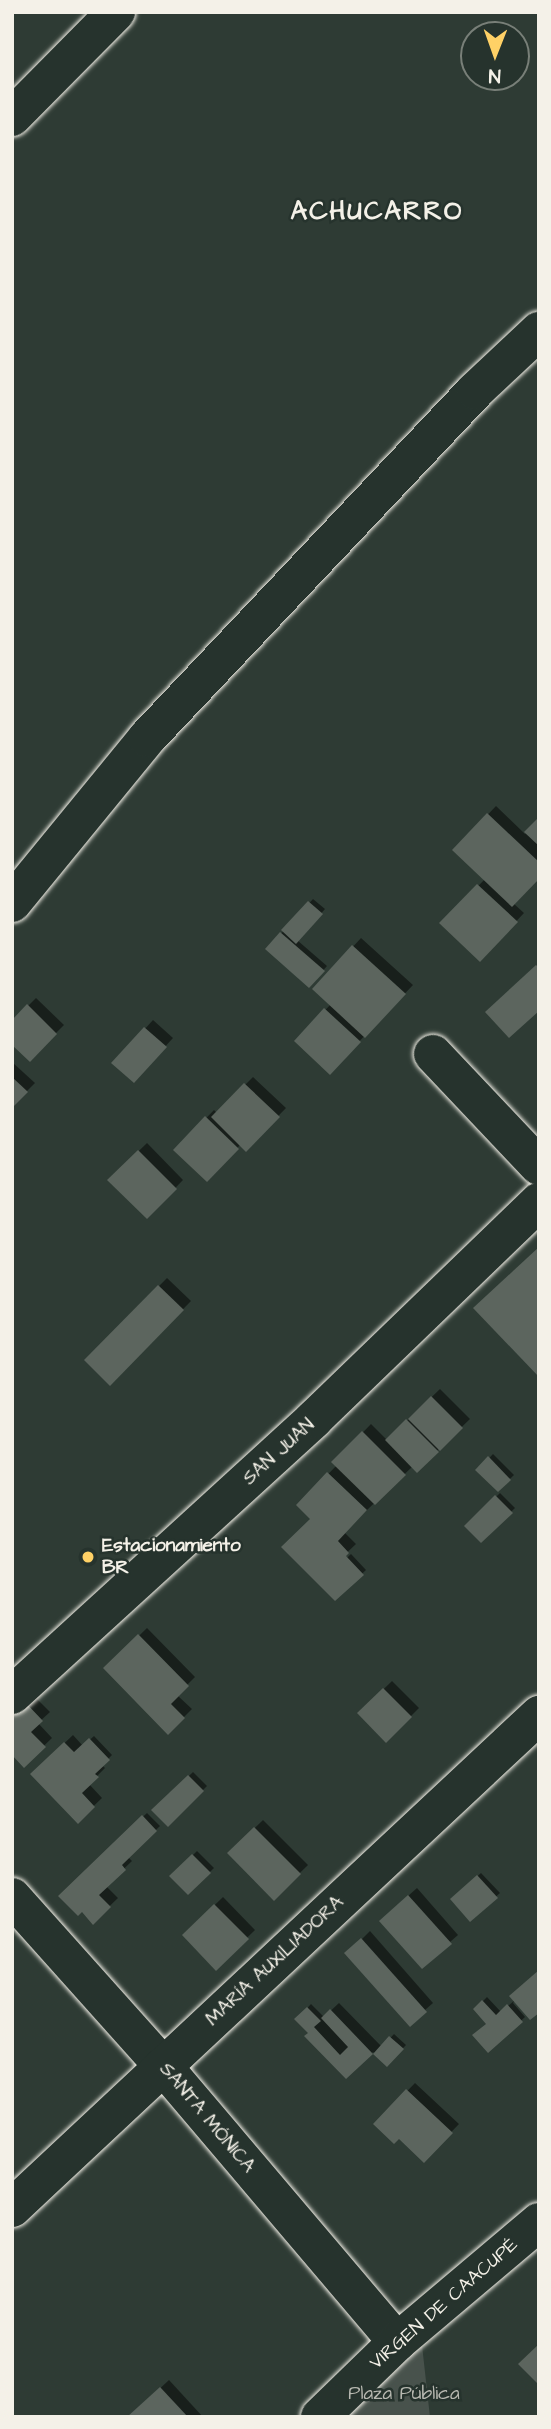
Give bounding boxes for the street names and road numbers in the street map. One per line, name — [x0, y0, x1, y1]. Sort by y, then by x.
street label: SAN JUAN — [238, 1414, 320, 1490]
street label: MARÍA AUXILIADORA — [201, 1891, 349, 2031]
street label: SANTA MÓNICA — [154, 2058, 260, 2178]
street label: VIRGEN DE CAACUPÉ — [365, 2233, 523, 2375]

